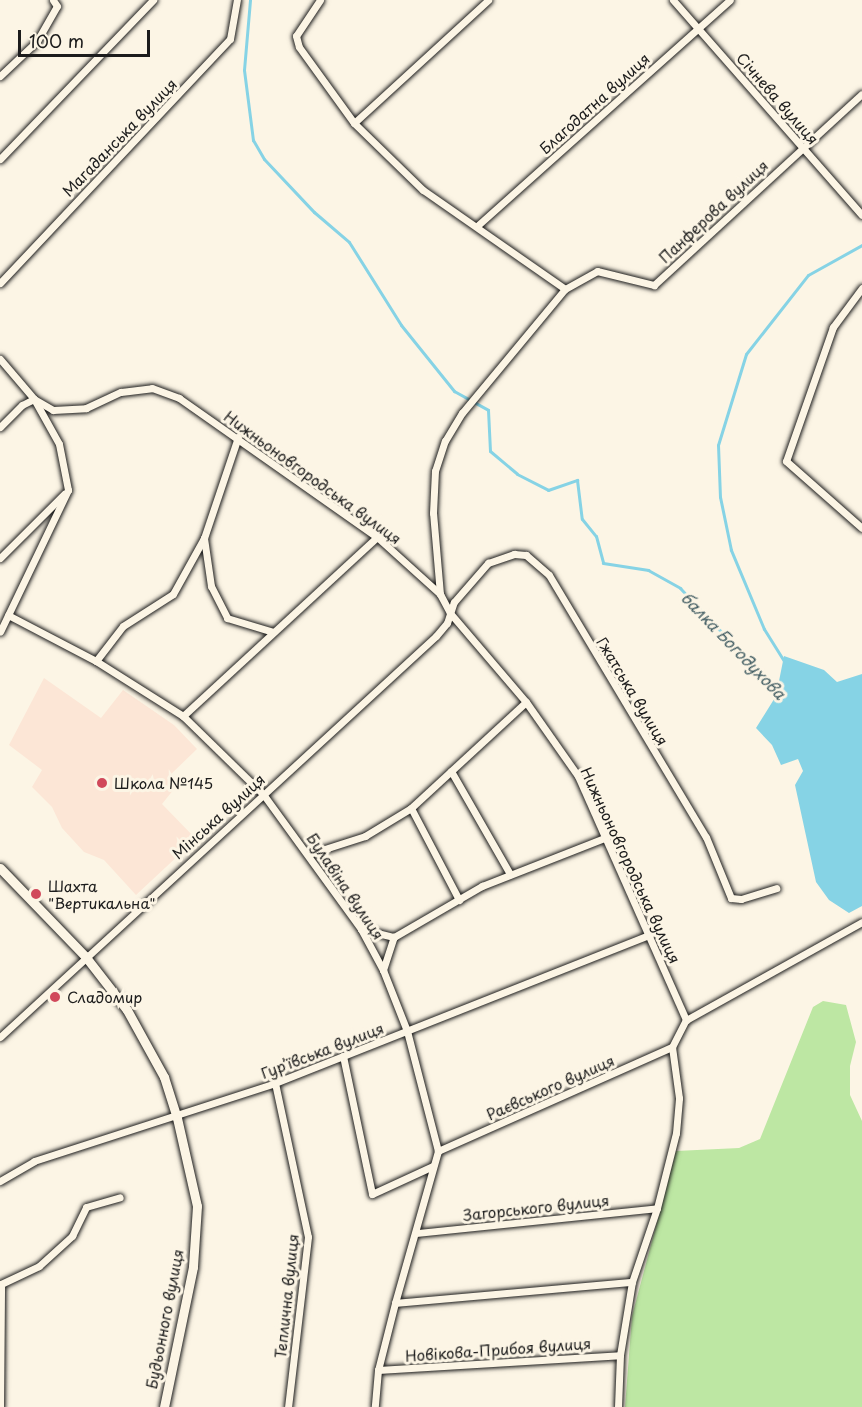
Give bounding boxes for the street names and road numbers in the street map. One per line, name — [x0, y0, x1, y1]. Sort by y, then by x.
street label: Січнева вулиця — [733, 48, 823, 148]
street label: Благодатна вулиця — [535, 49, 653, 157]
street label: Магаданська вулиця — [58, 74, 180, 200]
street label: Панферова вулиця — [655, 156, 771, 266]
street label: Нижньоновгородська вулиця — [221, 406, 405, 548]
street label: Гжатська вулиця — [593, 633, 673, 749]
street label: Нижньоновгородська вулиця — [577, 764, 685, 966]
street label: Мінська вулиця — [168, 770, 268, 862]
street label: Булавіна вулиця — [303, 829, 389, 943]
street label: Гур’ївська вулиця — [258, 1018, 386, 1082]
street label: Раєвського вулиця — [483, 1051, 617, 1123]
street label: Загорського вулиця — [462, 1190, 610, 1224]
street label: Теплична вулиця — [270, 1233, 302, 1359]
street label: Будьонного вулиця — [142, 1247, 186, 1391]
street label: Новікова-Прибоя вулиця — [404, 1334, 592, 1364]

